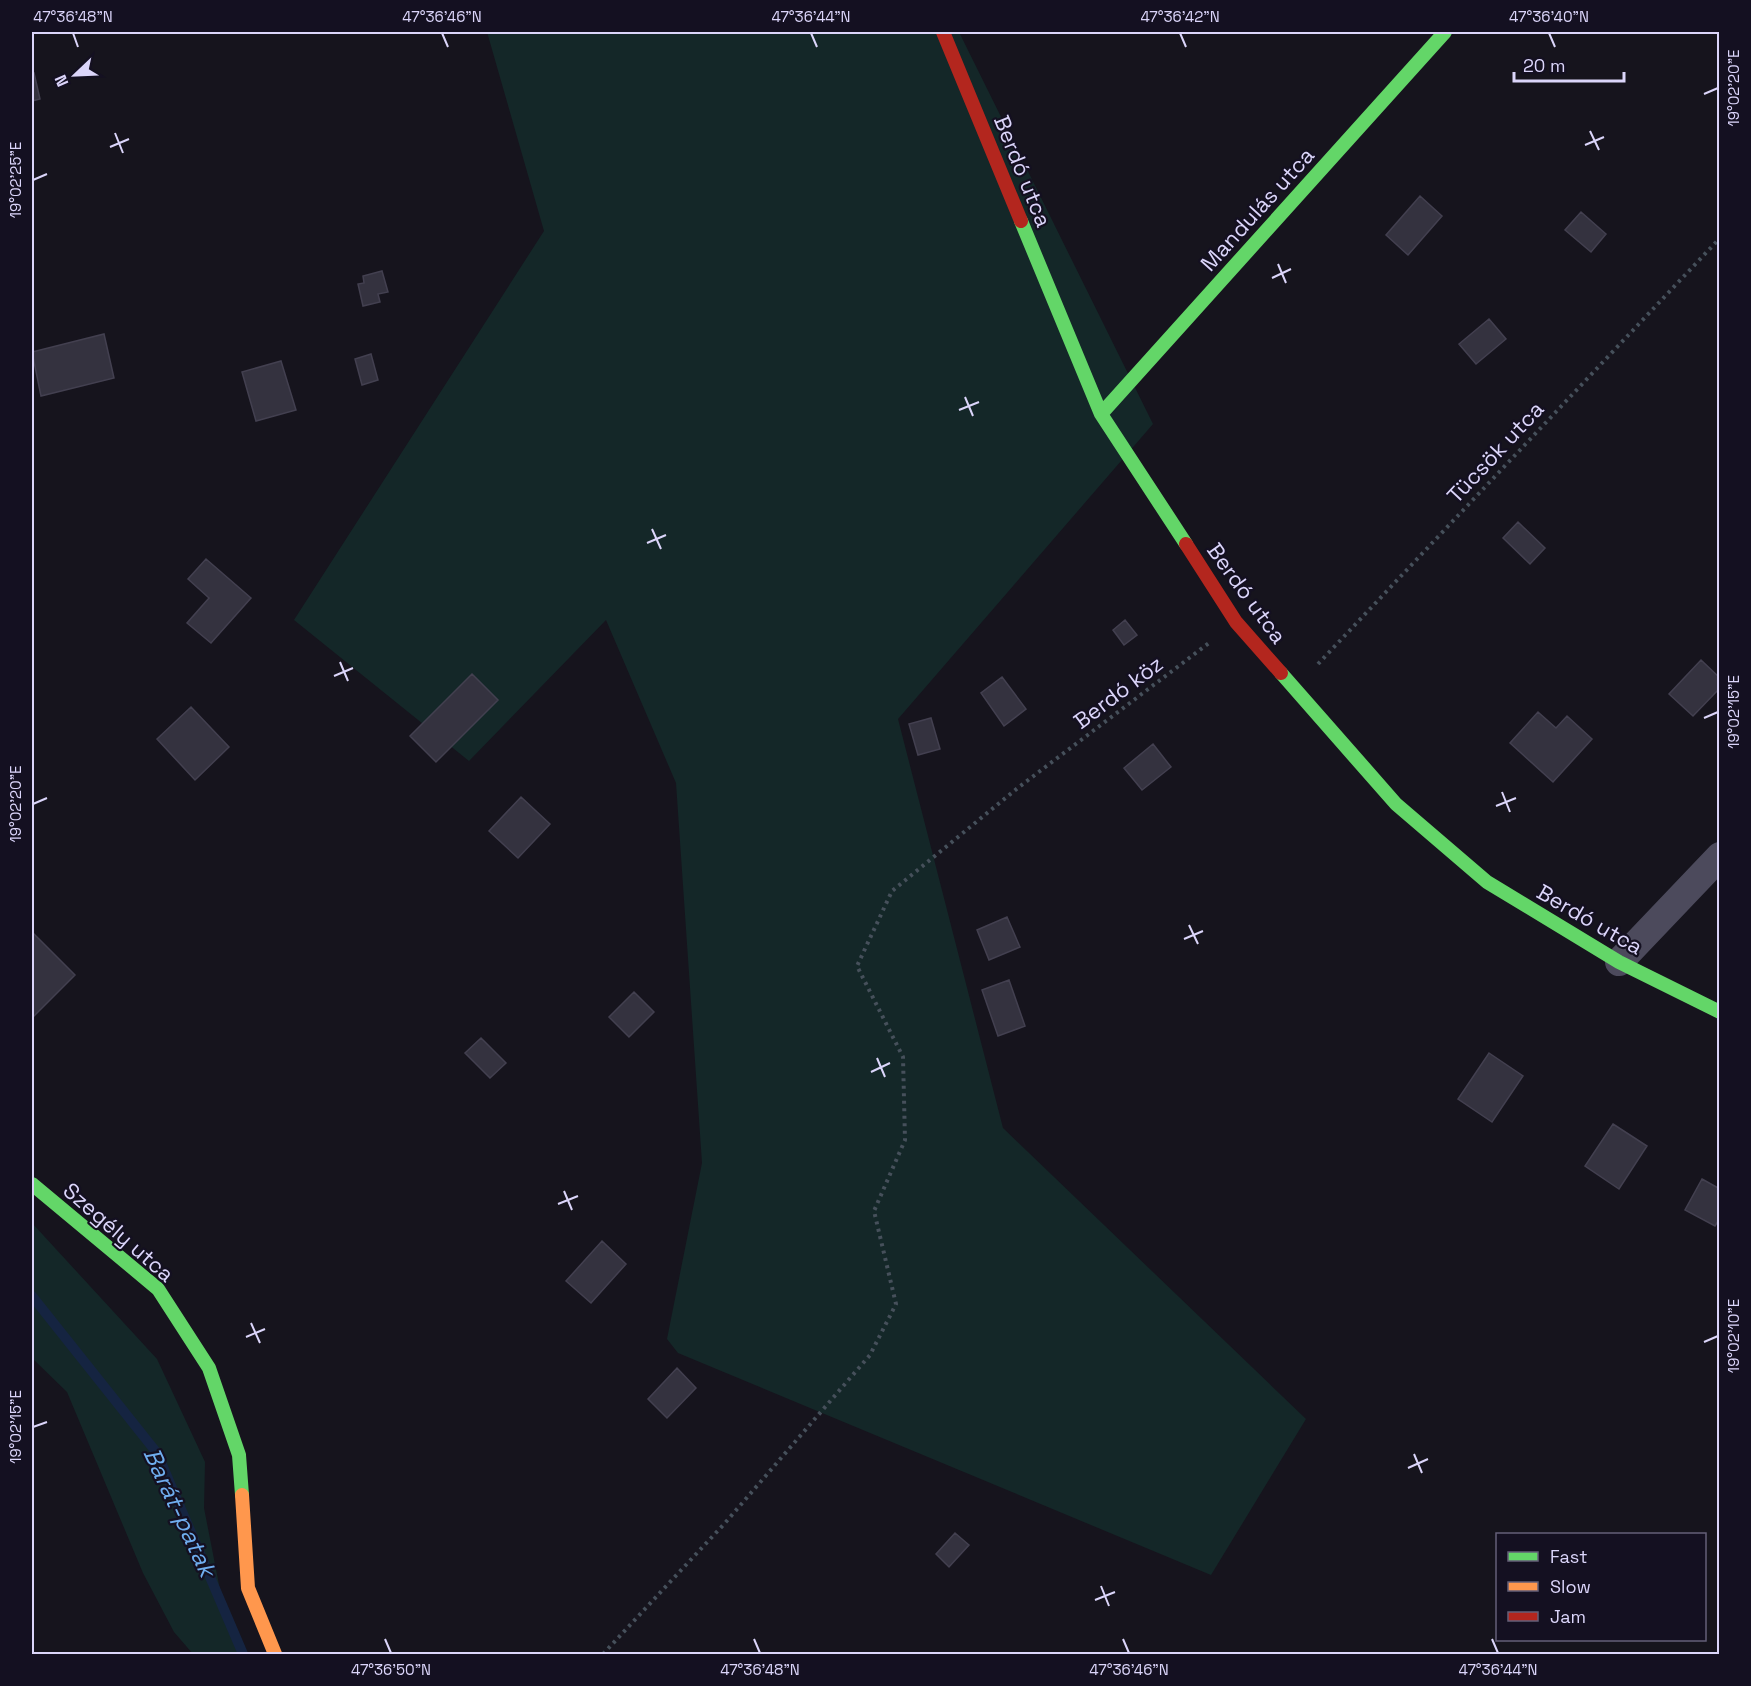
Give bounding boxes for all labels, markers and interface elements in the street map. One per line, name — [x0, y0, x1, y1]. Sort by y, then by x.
text: 47°36'48"N — [33, 7, 113, 26]
text: 47°36'46"N — [402, 7, 482, 26]
text: 47°36'44"N — [772, 7, 851, 26]
text: 47°36'42"N — [1140, 7, 1220, 26]
text: 47°36'40"N — [1509, 7, 1589, 26]
north arrow — [45, 45, 105, 105]
scale bar — [1514, 45, 1624, 83]
text: 19°02'20"E — [1724, 49, 1743, 127]
text: 20 m — [1523, 54, 1566, 77]
text: N — [50, 72, 73, 90]
street label: Berdó utca — [988, 111, 1058, 231]
street label: Mandulás utca — [1194, 141, 1320, 277]
text: 19°02'25"E — [6, 142, 25, 218]
street label: Tücsök utca — [1441, 395, 1550, 509]
street label: Berdó utca — [1201, 537, 1293, 649]
street label: Berdó köz — [1068, 649, 1168, 735]
text: 19°02'15"E — [1724, 675, 1743, 749]
text: 19°02'20"E — [6, 765, 25, 843]
street label: Berdó utca — [1532, 877, 1648, 961]
street label: Szegély utca — [58, 1176, 181, 1288]
text: 19°02'10"E — [1724, 1299, 1743, 1373]
text: 19°02'15"E — [6, 1390, 25, 1464]
water label: Barát-patak — [137, 1442, 225, 1584]
legend — [1496, 1533, 1706, 1641]
text: Fast — [1550, 1545, 1587, 1568]
text: Slow — [1550, 1575, 1591, 1598]
text: Jam — [1550, 1605, 1586, 1628]
text: 47°36'50"N — [351, 1660, 431, 1679]
text: 47°36'48"N — [720, 1660, 800, 1679]
text: 47°36'46"N — [1089, 1660, 1169, 1679]
text: 47°36'44"N — [1459, 1660, 1538, 1679]

